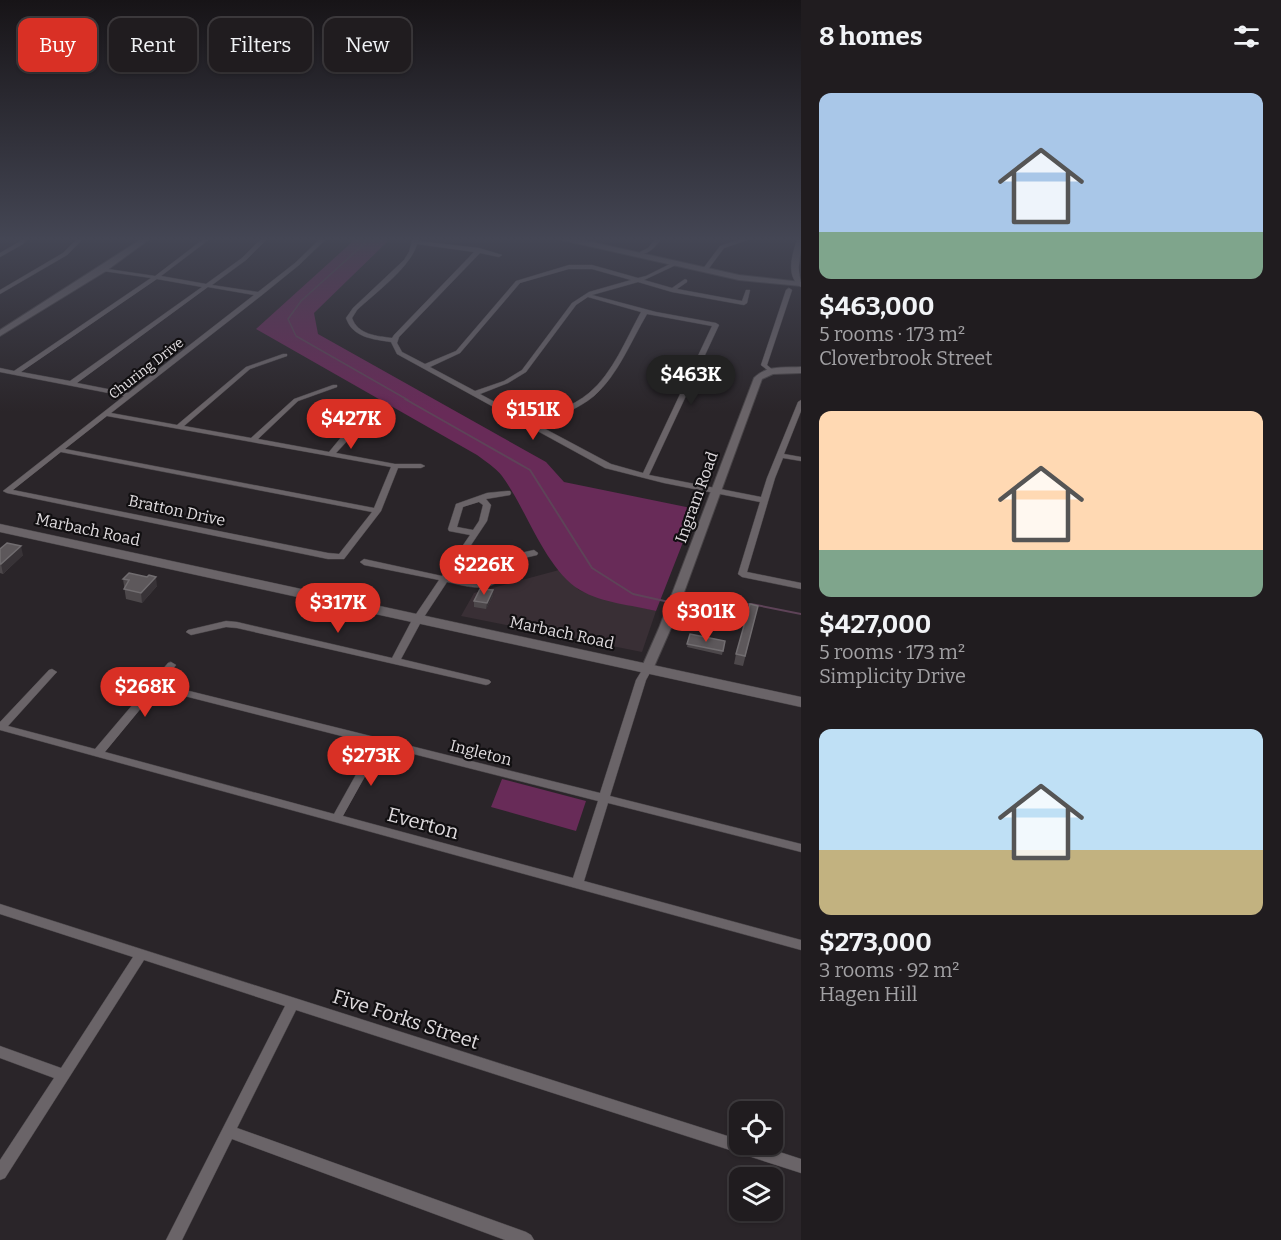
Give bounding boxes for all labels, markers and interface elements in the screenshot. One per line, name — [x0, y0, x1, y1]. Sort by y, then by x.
chip: Buy — [18, 18, 97, 72]
chip: Rent — [109, 18, 197, 72]
chip: Filters — [209, 18, 312, 72]
chip: New — [324, 18, 411, 72]
icon: filters — [1230, 20, 1263, 53]
text: 8 homes — [819, 21, 923, 52]
icon: home — [987, 132, 1095, 240]
text: $463,000 — [819, 291, 935, 322]
text: 5 rooms · 173 m² — [819, 322, 965, 346]
street label: Churing Drive — [106, 334, 187, 403]
text: Cloverbrook Street — [819, 346, 993, 370]
pin: $463K — [649, 355, 733, 406]
text: $463K — [660, 362, 722, 386]
pin: $151K — [491, 390, 575, 441]
text: $151K — [506, 397, 560, 421]
pin: $427K — [309, 399, 393, 450]
text: $427K — [321, 406, 381, 430]
street label: Ingram Road — [671, 448, 722, 545]
icon: home — [987, 450, 1095, 558]
street label: Bratton Drive — [127, 491, 227, 530]
street label: Marbach Road — [34, 509, 142, 550]
pin: $226K — [442, 545, 526, 596]
text: $226K — [454, 552, 514, 576]
pin: $317K — [296, 583, 380, 634]
text: $317K — [309, 590, 367, 614]
pin: $301K — [664, 592, 748, 643]
text: $301K — [676, 599, 736, 623]
text: $427,000 — [819, 609, 931, 640]
street label: Marbach Road — [508, 612, 616, 653]
text: 5 rooms · 173 m² — [819, 640, 965, 664]
text: Simplicity Drive — [819, 664, 966, 688]
pin: $268K — [103, 667, 187, 718]
text: $268K — [114, 674, 176, 698]
pin: $273K — [329, 736, 413, 787]
street label: Ingleton — [448, 736, 514, 769]
text: $273K — [341, 743, 401, 767]
icon: home — [987, 768, 1095, 876]
street label: Everton — [385, 802, 462, 844]
text: $273,000 — [819, 927, 932, 958]
text: 3 rooms · 92 m² — [819, 958, 959, 982]
text: Hagen Hill — [819, 982, 917, 1006]
street label: Five Forks Street — [330, 984, 482, 1054]
map controls — [729, 1101, 783, 1221]
button: locate — [729, 1101, 783, 1155]
button: layers — [729, 1167, 783, 1221]

